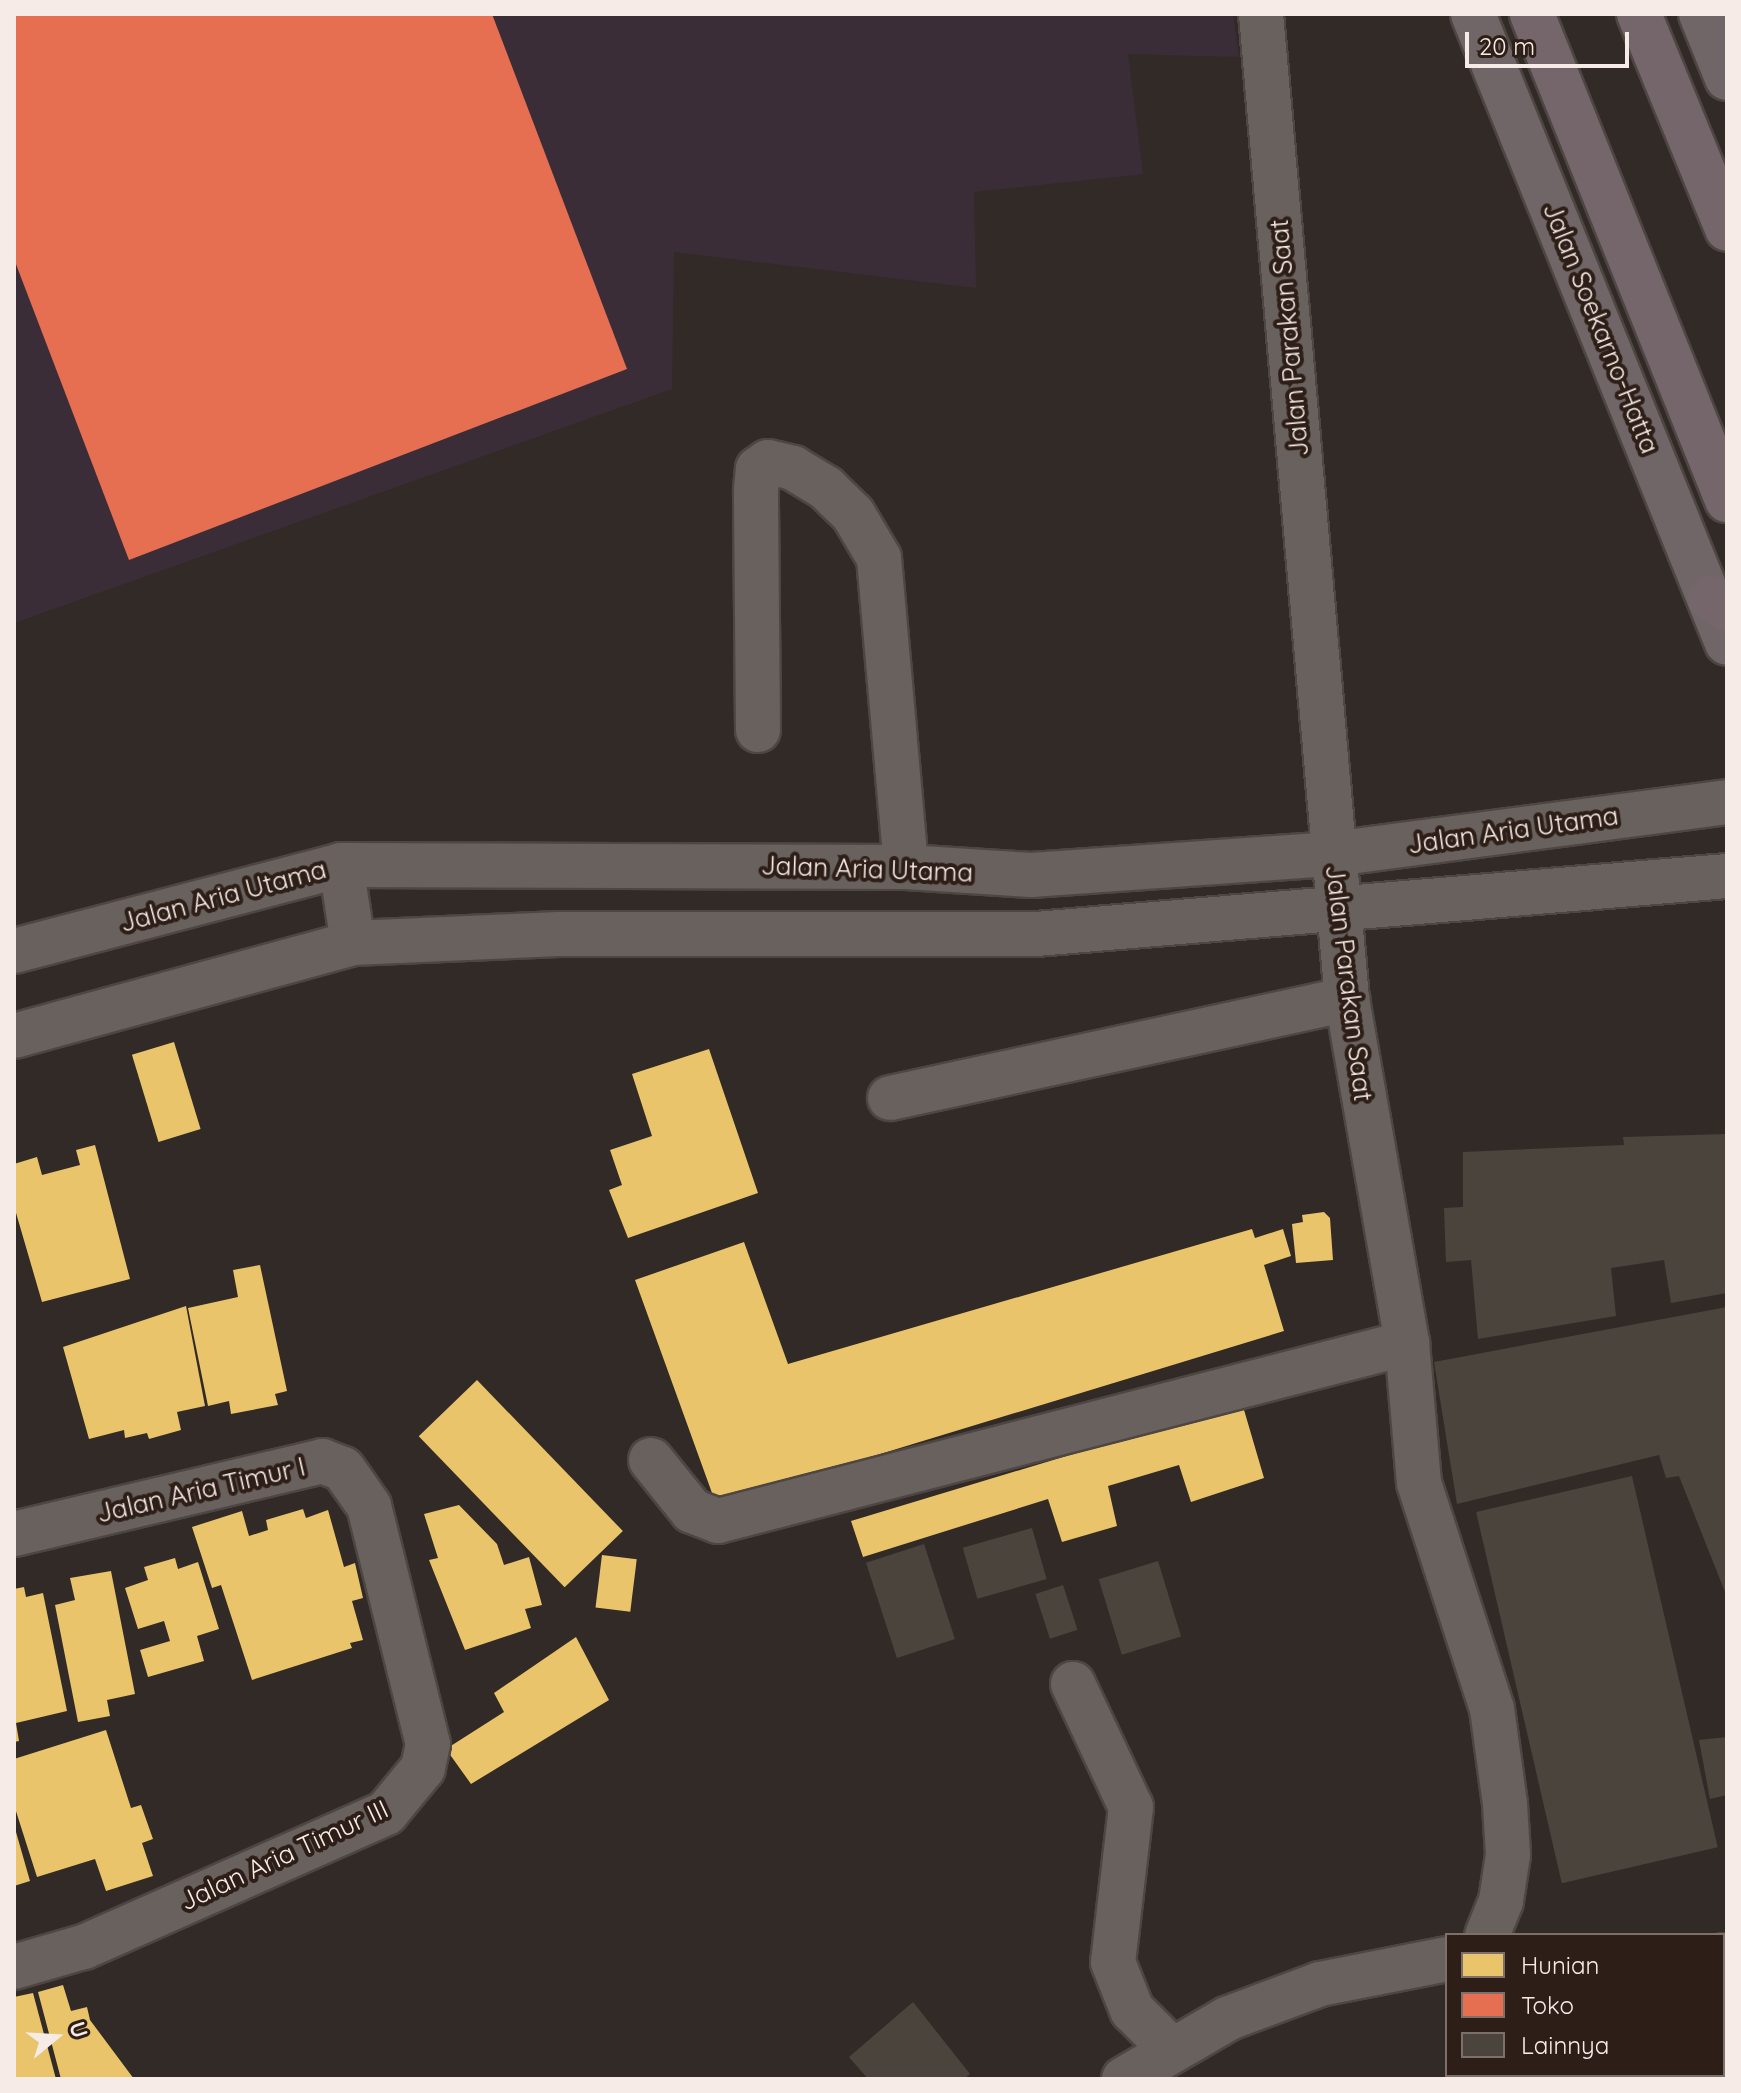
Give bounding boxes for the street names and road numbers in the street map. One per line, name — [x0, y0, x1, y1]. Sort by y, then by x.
street label: Jalan Soekarno-Hatta — [1536, 198, 1666, 458]
street label: Jalan Parakan Saat — [1263, 218, 1315, 458]
street label: Jalan Aria Utama — [1406, 800, 1620, 860]
street label: Jalan Aria Utama — [760, 850, 974, 888]
street label: Jalan Aria Utama — [116, 853, 330, 939]
street label: Jalan Parakan Saat — [1319, 863, 1379, 1103]
street label: Jalan Aria Timur I — [94, 1451, 308, 1529]
street label: Jalan Aria Timur III — [175, 1793, 393, 1917]

